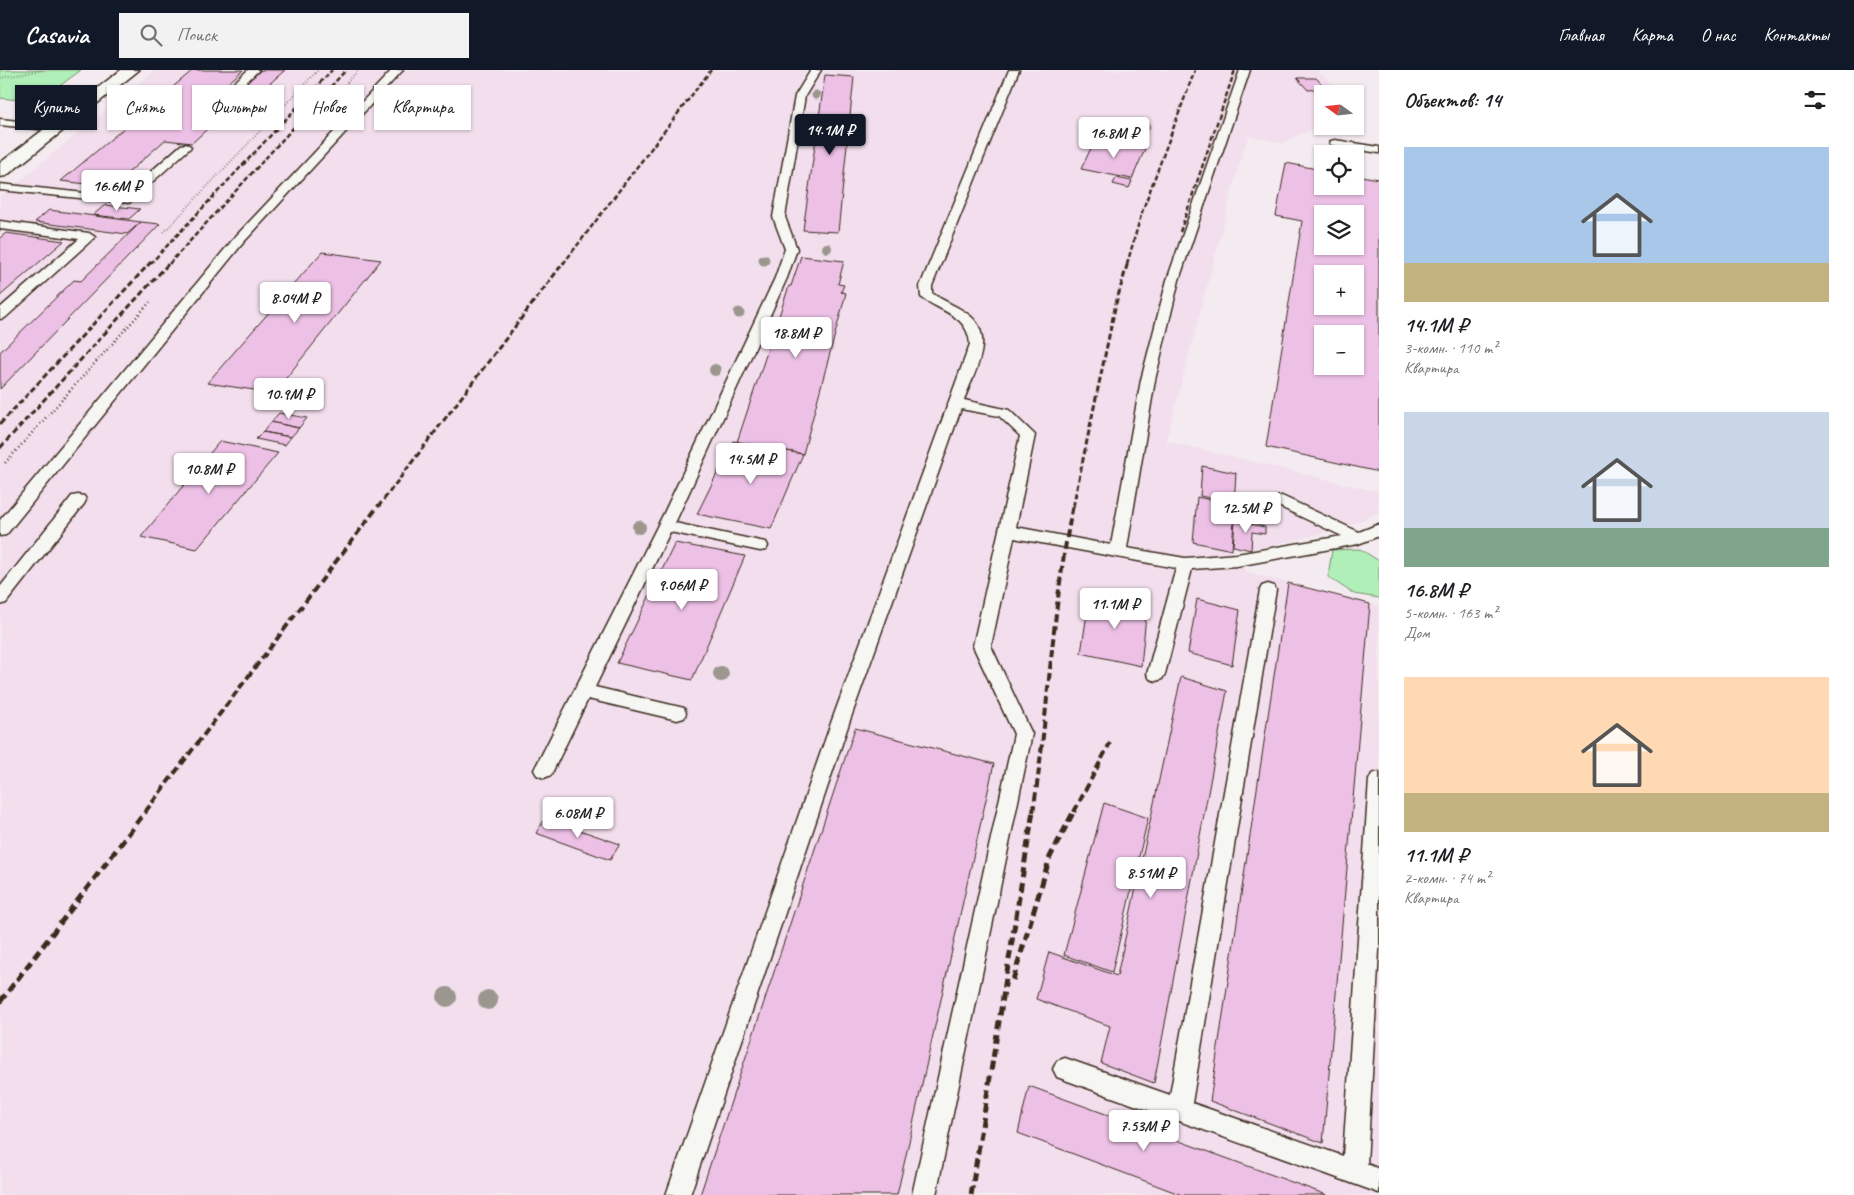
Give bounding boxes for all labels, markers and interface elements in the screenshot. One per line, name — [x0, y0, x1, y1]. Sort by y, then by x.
search box — [119, 13, 469, 58]
text: Casavia — [25, 20, 89, 50]
icon: search — [137, 21, 165, 49]
text: Поиск — [177, 23, 217, 47]
text: Главная — [1559, 24, 1604, 46]
text: Карта — [1632, 24, 1673, 46]
text: О нас — [1701, 24, 1736, 46]
text: Контакты — [1764, 24, 1829, 46]
chip: Купить — [15, 85, 97, 130]
chip: Снять — [107, 85, 182, 130]
chip: Фильтры — [192, 85, 284, 130]
chip: Новое — [294, 85, 364, 130]
chip: Квартира — [374, 85, 471, 130]
north arrow — [1314, 85, 1364, 135]
map controls — [1314, 85, 1364, 375]
icon: filters — [1801, 86, 1829, 114]
text: Объектов: 14 — [1404, 87, 1501, 113]
pin: 14.1M ₽ — [784, 114, 876, 156]
pin: 16.8M ₽ — [1068, 116, 1160, 159]
text: 14.1M ₽ — [806, 120, 854, 140]
text: 16.8M ₽ — [1090, 123, 1138, 143]
button: locate — [1314, 145, 1364, 195]
pin: 16.6M ₽ — [71, 170, 163, 212]
text: 16.6M ₽ — [92, 176, 142, 196]
icon: home — [1572, 180, 1662, 270]
button: layers — [1314, 205, 1364, 255]
button: + — [1314, 265, 1364, 315]
pin: 8.04M ₽ — [249, 282, 341, 324]
text: 8.04M ₽ — [271, 288, 319, 308]
text: 14.1M ₽ — [1404, 312, 1468, 338]
pin: 18.8M ₽ — [750, 316, 842, 359]
text: 18.8M ₽ — [772, 323, 820, 343]
button: − — [1314, 325, 1364, 375]
text: 3-комн. · 110 m² — [1404, 338, 1497, 358]
text: Квартира — [1404, 358, 1459, 378]
pin: 10.9M ₽ — [243, 378, 335, 420]
text: 10.9M ₽ — [265, 384, 313, 404]
pin: 14.5M ₽ — [705, 442, 797, 485]
icon: home — [1572, 445, 1662, 535]
text: 14.5M ₽ — [727, 449, 775, 469]
pin: 10.8M ₽ — [163, 452, 255, 495]
text: 10.8M ₽ — [185, 459, 233, 479]
pin: 12.5M ₽ — [1200, 492, 1292, 534]
text: 12.5M ₽ — [1222, 498, 1270, 518]
pin: 9.06M ₽ — [636, 568, 728, 611]
text: 9.06M ₽ — [658, 575, 706, 595]
text: 16.8M ₽ — [1404, 577, 1468, 603]
pin: 11.1M ₽ — [1069, 588, 1161, 630]
text: 11.1M ₽ — [1091, 594, 1139, 614]
text: 5-комн. · 163 m² — [1404, 603, 1497, 623]
text: Дом — [1404, 623, 1430, 643]
icon: home — [1572, 710, 1662, 800]
pin: 6.08M ₽ — [532, 796, 624, 839]
text: 6.08M ₽ — [554, 803, 602, 823]
text: 11.1M ₽ — [1404, 842, 1468, 868]
pin: 8.51M ₽ — [1105, 856, 1197, 899]
text: 8.51M ₽ — [1127, 863, 1175, 883]
text: 2-комн. · 74 m² — [1404, 868, 1490, 888]
text: Квартира — [1404, 888, 1459, 908]
pin: 7.53M ₽ — [1098, 1110, 1190, 1152]
text: 7.53M ₽ — [1120, 1116, 1168, 1136]

